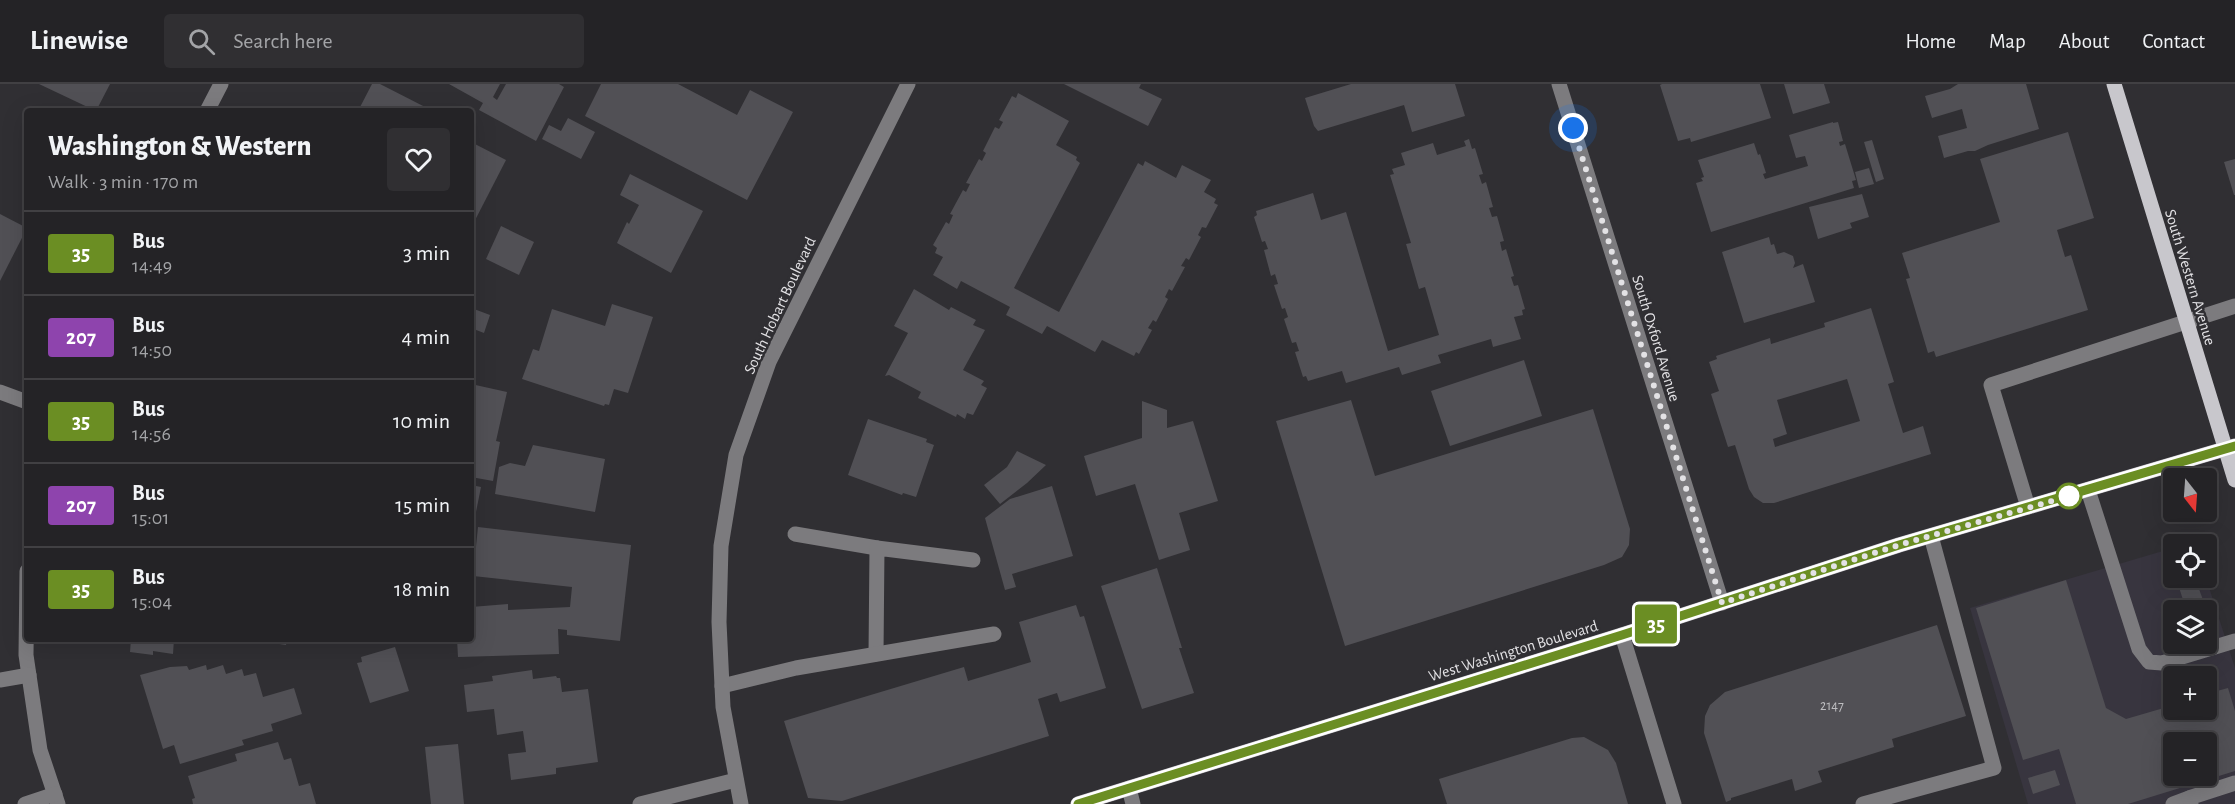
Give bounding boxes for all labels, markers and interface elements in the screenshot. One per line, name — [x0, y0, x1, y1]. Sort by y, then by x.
search box — [164, 14, 584, 68]
icon: search — [185, 25, 218, 58]
text: Linewise — [30, 27, 128, 55]
text: Search here — [233, 30, 333, 52]
text: Home — [1905, 31, 1956, 52]
text: Map — [1989, 31, 2026, 52]
text: About — [2059, 31, 2109, 52]
text: Contact — [2142, 31, 2205, 52]
your location — [1558, 113, 1588, 143]
button: heart — [387, 128, 450, 191]
text: Washington & Western — [48, 133, 311, 161]
text: Walk · 3 min · 170 m — [48, 172, 198, 192]
street label: South Western Avenue — [2162, 207, 2218, 347]
text: Bus — [132, 230, 165, 252]
street label: South Hobart Boulevard — [741, 234, 819, 376]
text: 3 min — [403, 242, 450, 264]
text: 35 — [72, 243, 90, 264]
text: 14:49 — [132, 256, 172, 276]
street label: South Oxford Avenue — [1629, 273, 1683, 403]
text: Bus — [132, 314, 165, 336]
text: 4 min — [402, 326, 450, 348]
text: 207 — [66, 327, 96, 348]
text: 14:50 — [132, 340, 172, 360]
text: Bus — [132, 398, 165, 420]
text: 10 min — [393, 410, 450, 432]
text: 35 — [72, 411, 90, 432]
text: 14:56 — [132, 424, 171, 444]
north arrow — [2163, 468, 2217, 522]
map controls — [2163, 468, 2217, 786]
text: Bus — [132, 482, 165, 504]
unlabelled marker — [2056, 483, 2082, 509]
text: 15 min — [395, 494, 450, 516]
text: 207 — [66, 495, 96, 516]
text: 15:01 — [132, 508, 169, 528]
button: locate — [2163, 534, 2217, 588]
text: Bus — [132, 566, 165, 588]
text: 18 min — [394, 578, 450, 600]
text: 35 — [72, 579, 90, 600]
text: 15:04 — [132, 592, 172, 612]
button: layers — [2163, 600, 2217, 654]
line badge: 35 — [1629, 604, 1683, 644]
text: 35 — [1647, 614, 1665, 635]
street label: West Washington Boulevard — [1427, 618, 1600, 684]
button: + — [2163, 666, 2217, 720]
house number: 2147 — [1820, 699, 1844, 713]
button: − — [2163, 732, 2217, 786]

